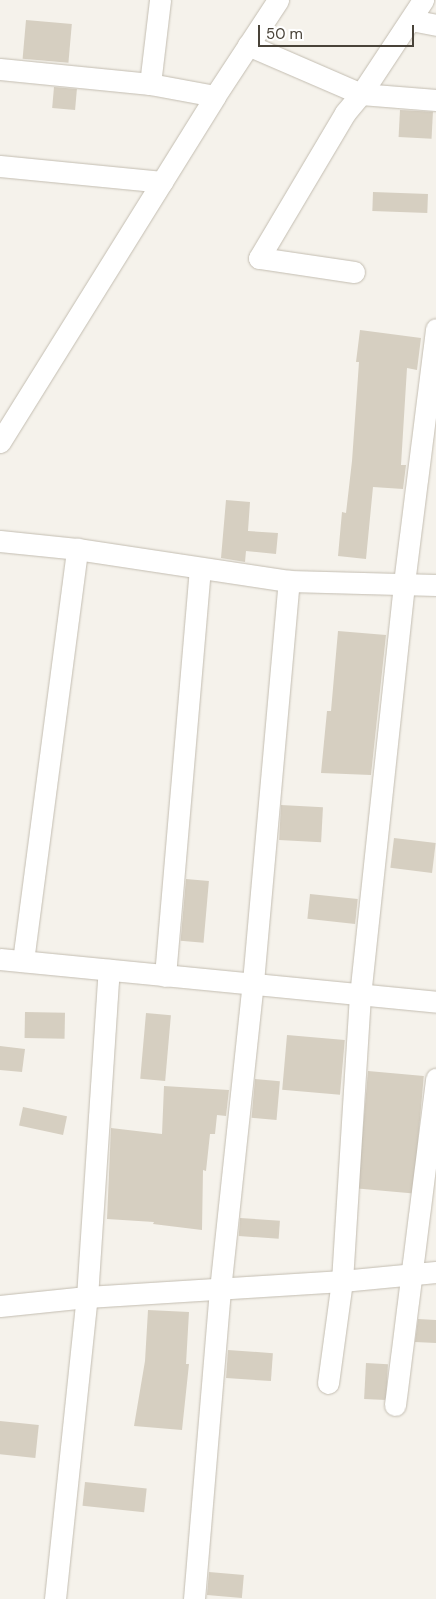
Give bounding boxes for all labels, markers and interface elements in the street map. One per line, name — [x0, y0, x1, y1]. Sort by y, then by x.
scale bar — [261, 15, 417, 47]
text: 50 m — [266, 24, 303, 44]

